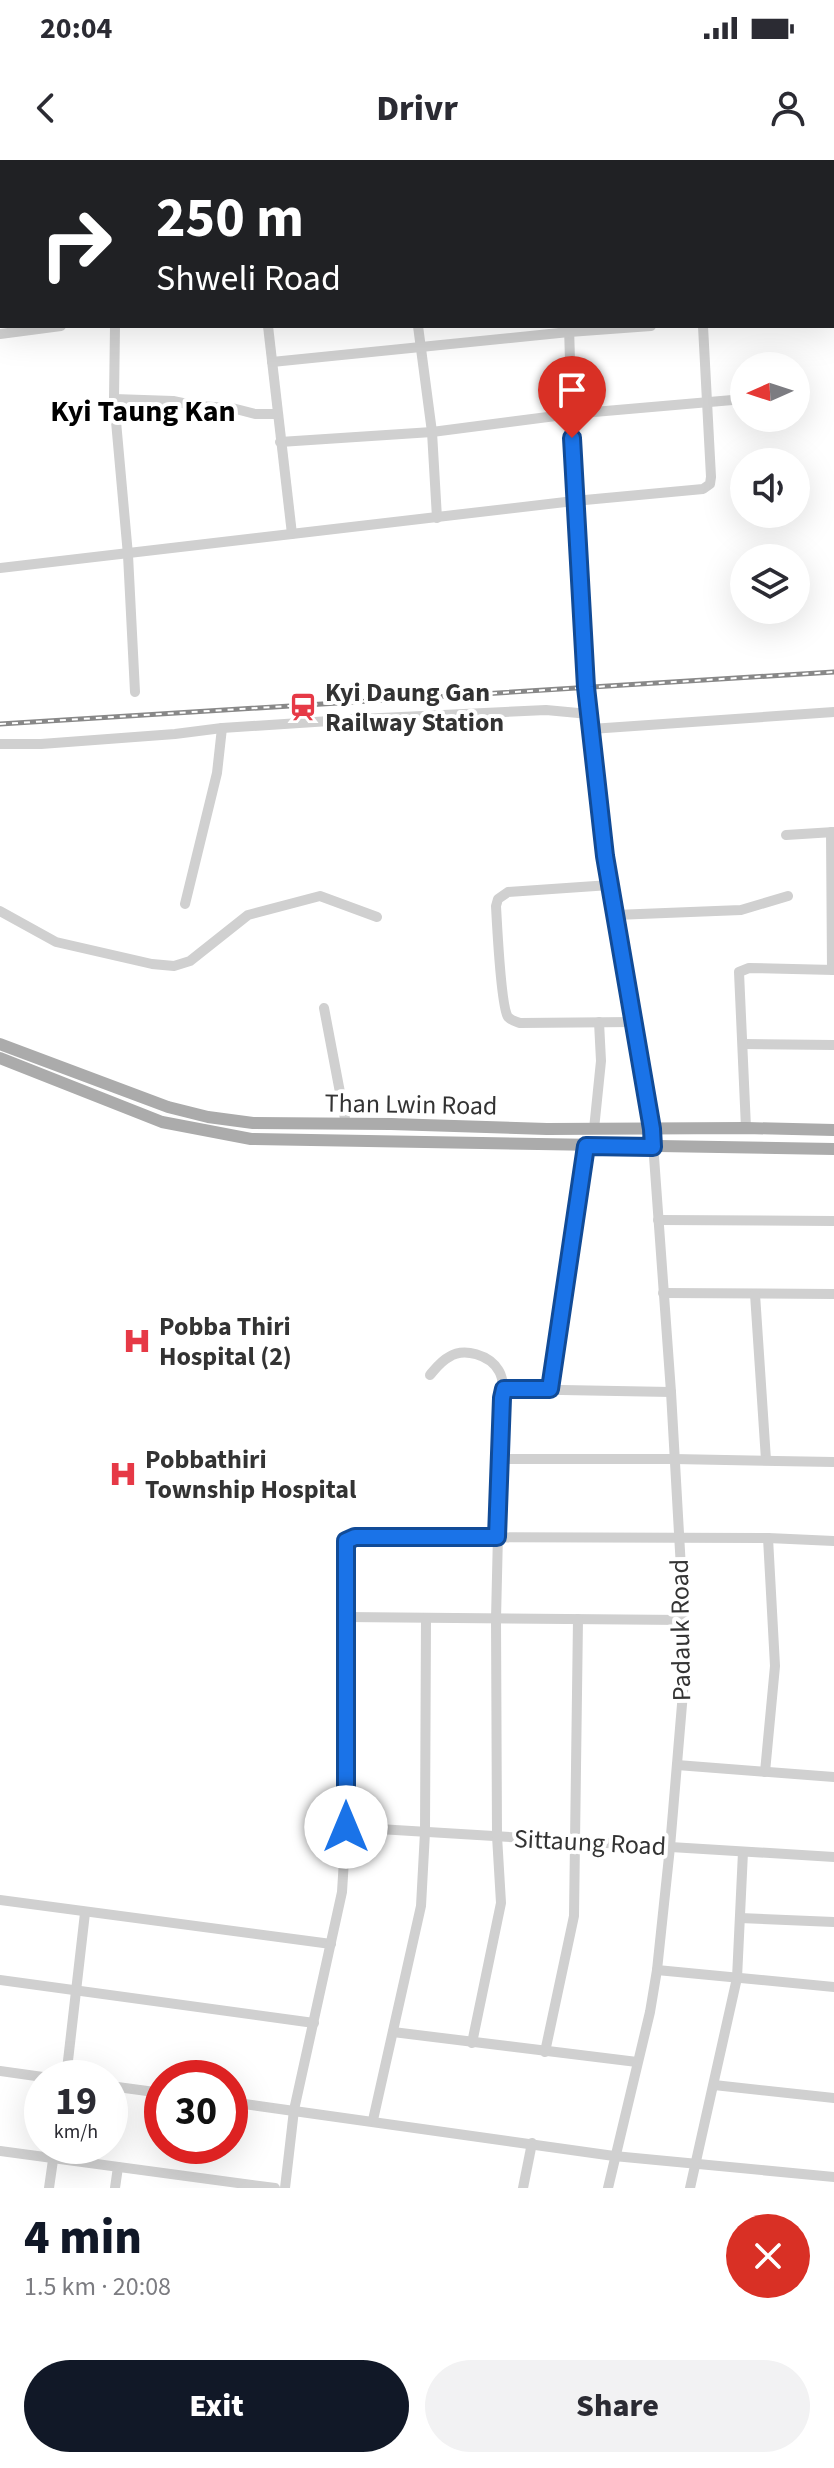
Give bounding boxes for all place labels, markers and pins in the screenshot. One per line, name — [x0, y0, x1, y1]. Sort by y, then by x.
pin — [538, 356, 606, 438]
place label: Kyi Daung Gan Railway Station — [325, 674, 504, 741]
station icon: Kyi Daung Gan Railway Station — [288, 692, 318, 722]
place label: Pobba Thiri Hospital (2) — [159, 1308, 292, 1375]
hospital icon: Pobba Thiri Hospital (2) — [122, 1326, 152, 1356]
place label: Pobbathiri Township Hospital — [145, 1441, 357, 1508]
hospital icon: Pobbathiri Township Hospital — [108, 1459, 138, 1489]

